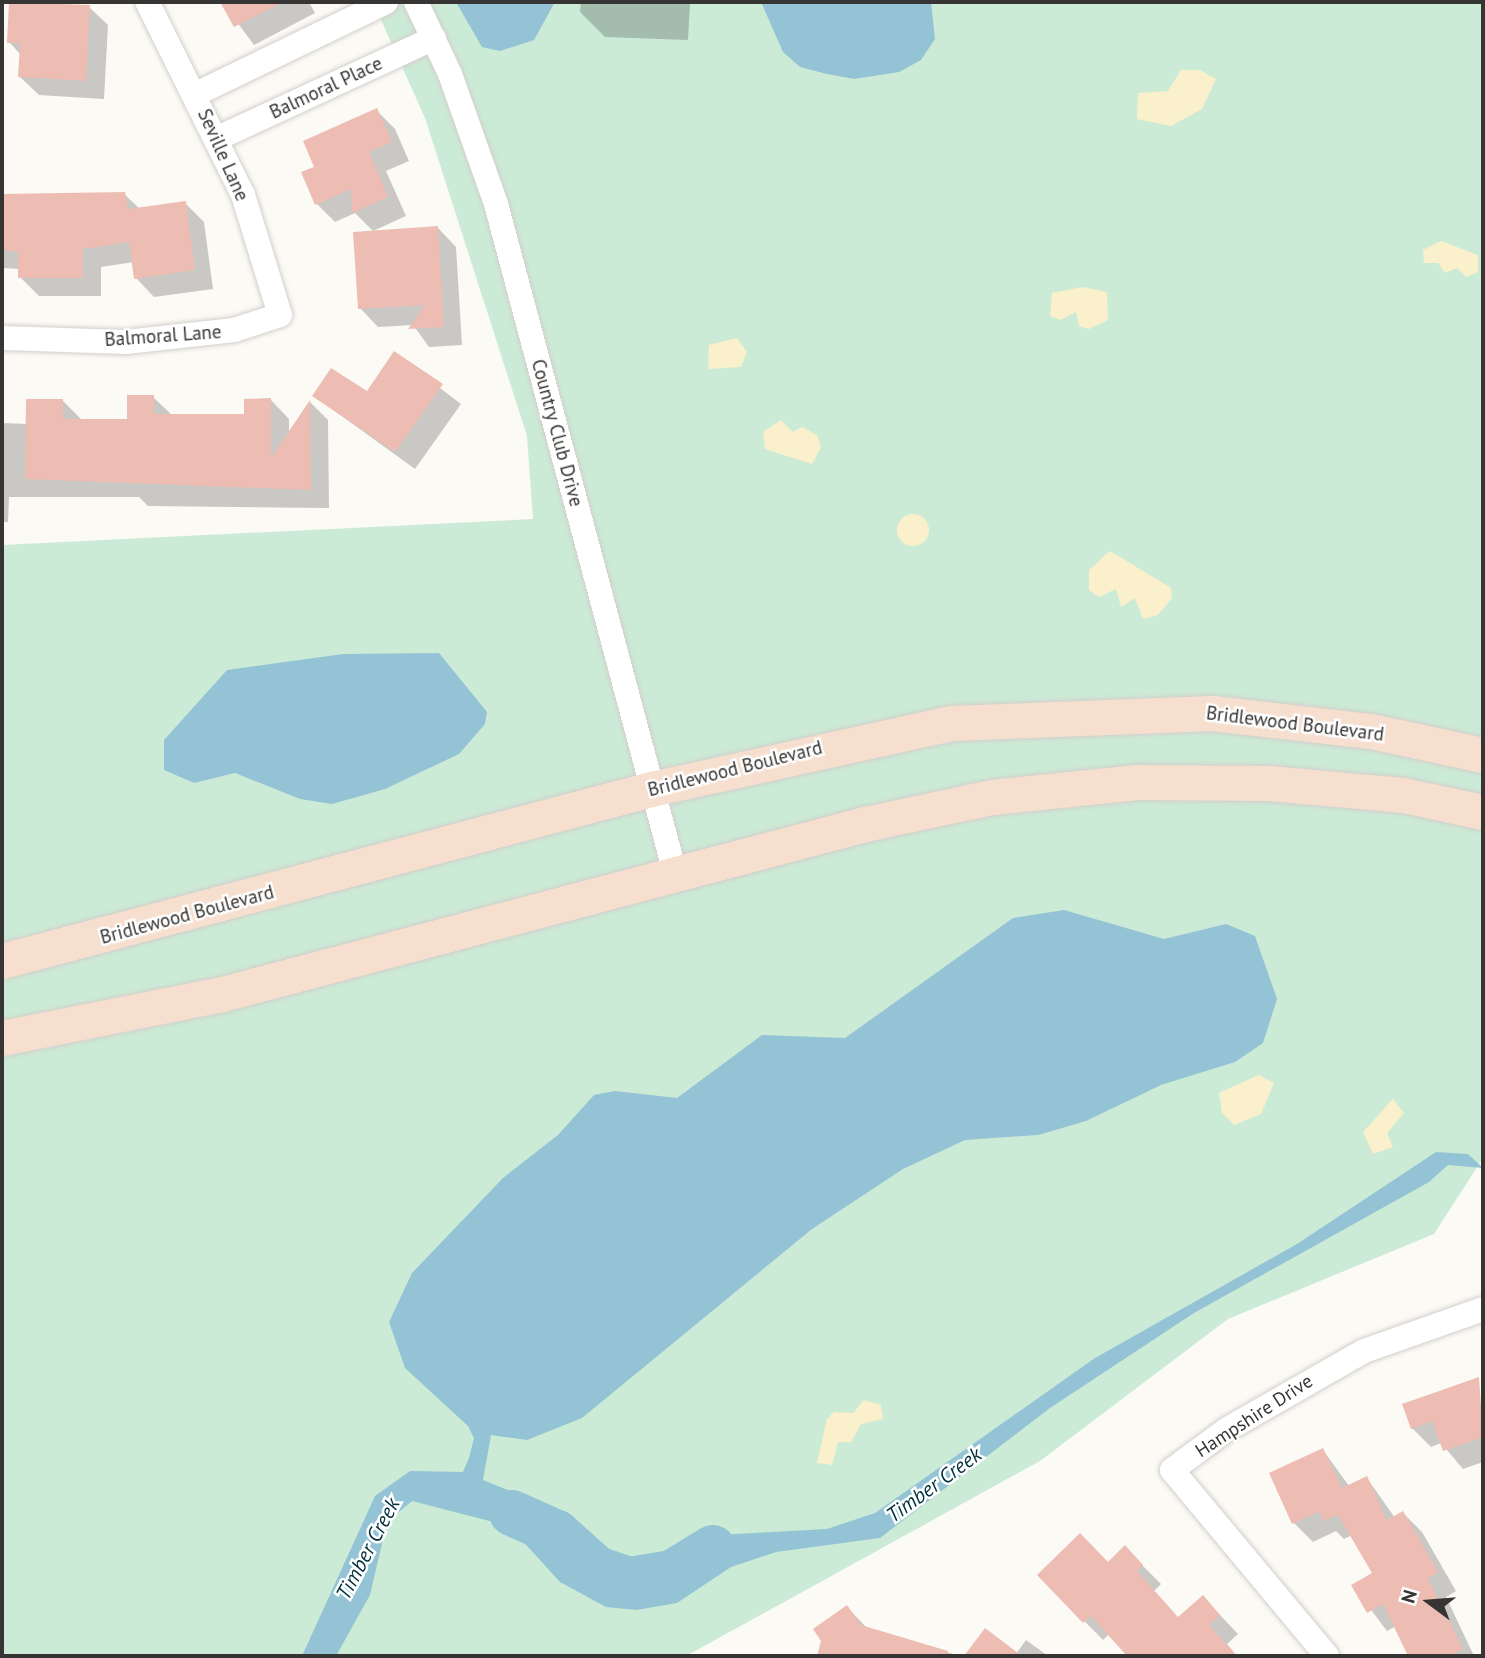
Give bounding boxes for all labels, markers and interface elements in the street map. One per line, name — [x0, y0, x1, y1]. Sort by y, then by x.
street label: Balmoral Place — [266, 52, 386, 124]
street label: Seville Lane — [193, 105, 253, 205]
street label: Balmoral Lane — [104, 321, 222, 351]
street label: Country Club Drive — [526, 356, 588, 510]
street label: Bridlewood Boulevard — [1205, 702, 1385, 746]
street label: Bridlewood Boulevard — [645, 736, 825, 802]
street label: Bridlewood Boulevard — [98, 881, 276, 949]
street label: Hampshire Drive — [1191, 1370, 1317, 1462]
water label: Timber Creek — [881, 1442, 987, 1528]
water label: Timber Creek — [331, 1494, 405, 1604]
north arrow — [1394, 1567, 1464, 1637]
text: N — [1396, 1587, 1422, 1606]

